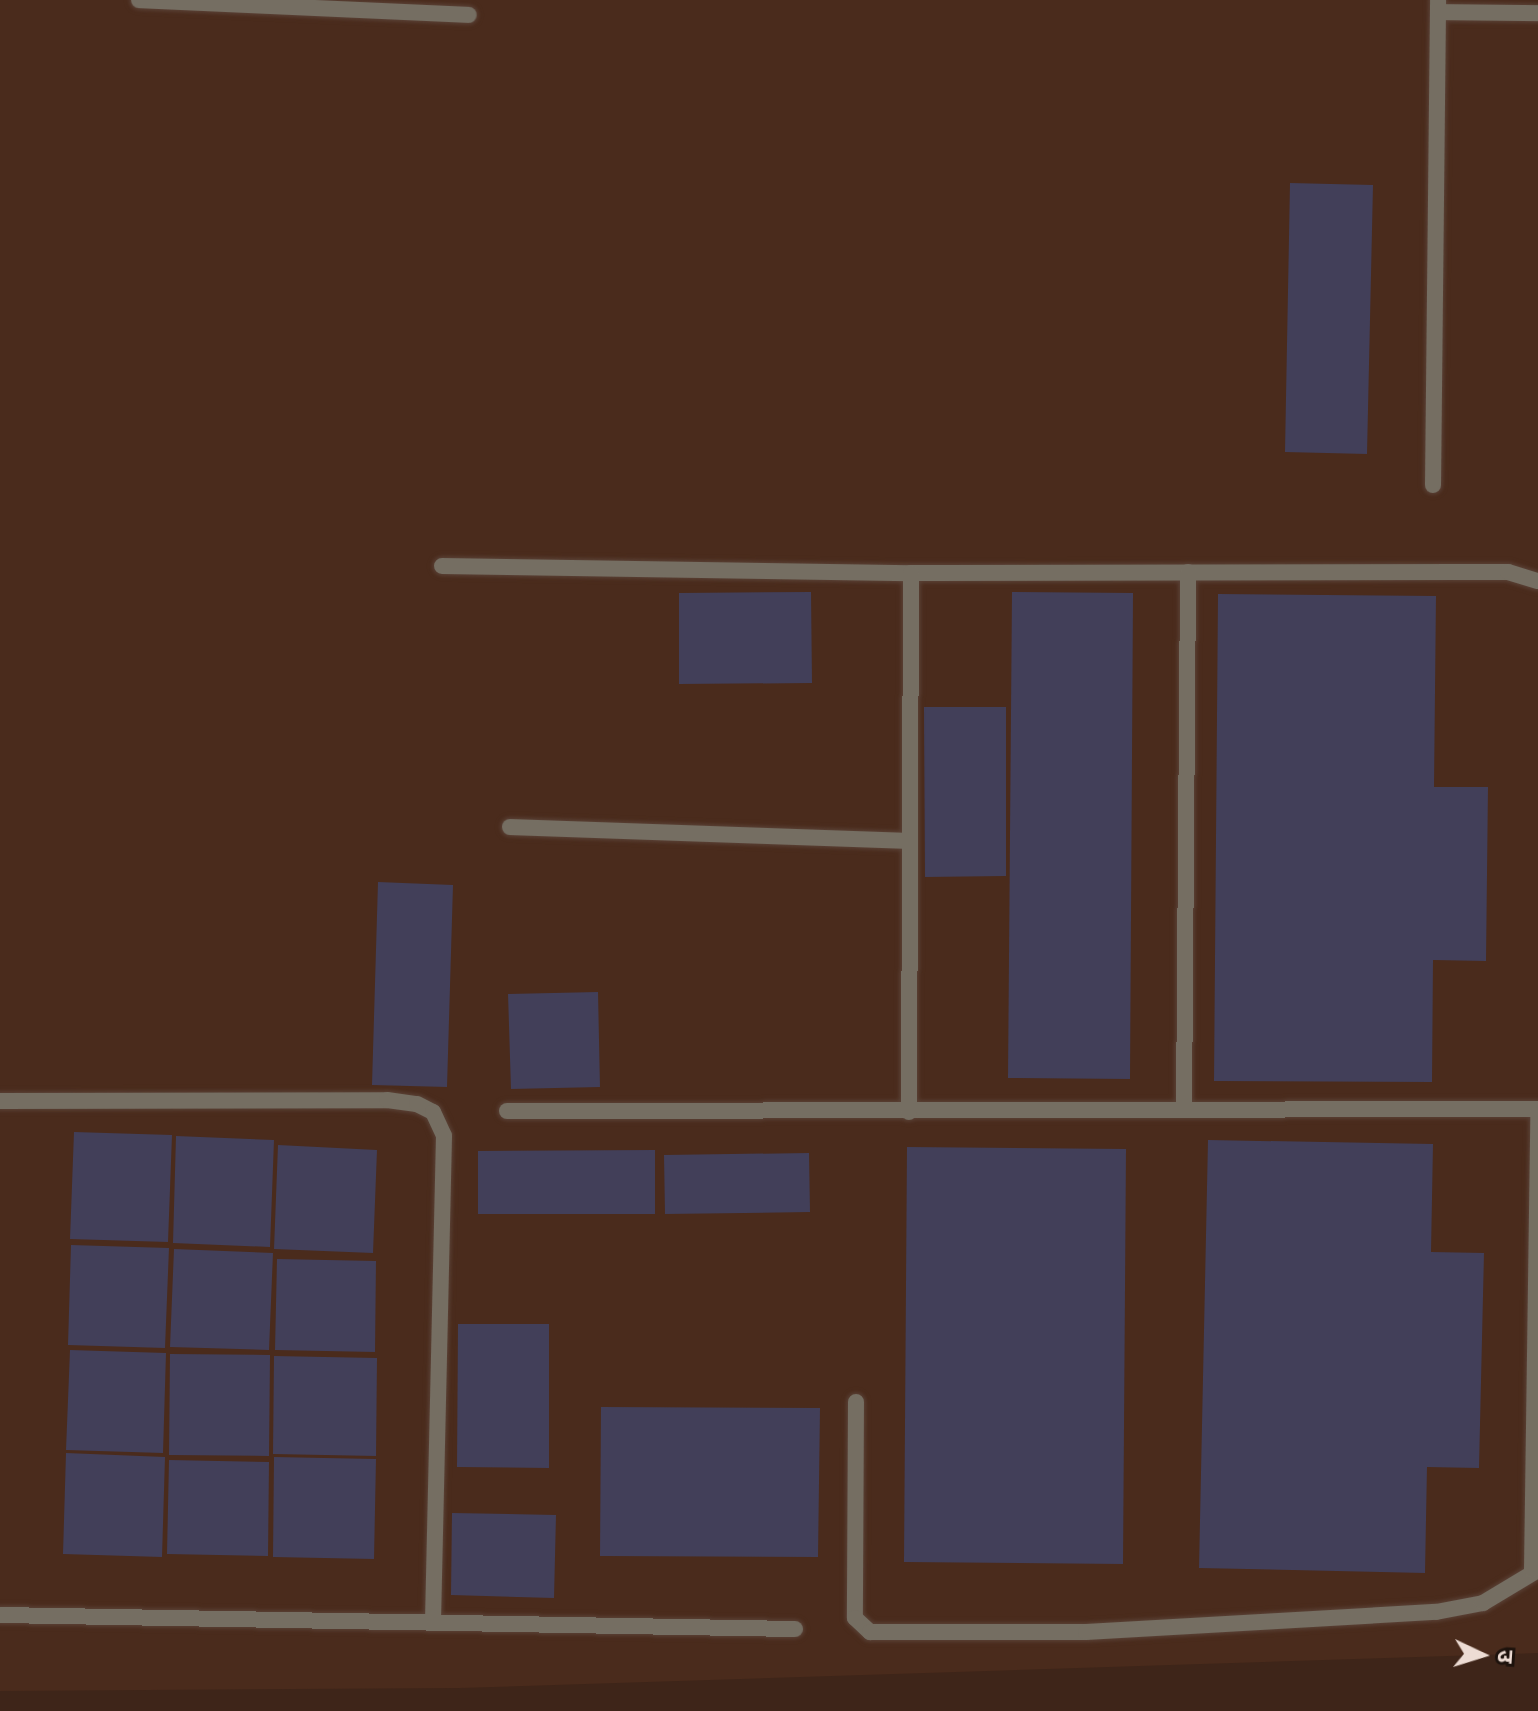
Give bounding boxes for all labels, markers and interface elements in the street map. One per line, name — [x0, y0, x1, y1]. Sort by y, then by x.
north arrow — [1442, 1615, 1522, 1695]
text: उ — [1493, 1649, 1520, 1664]

